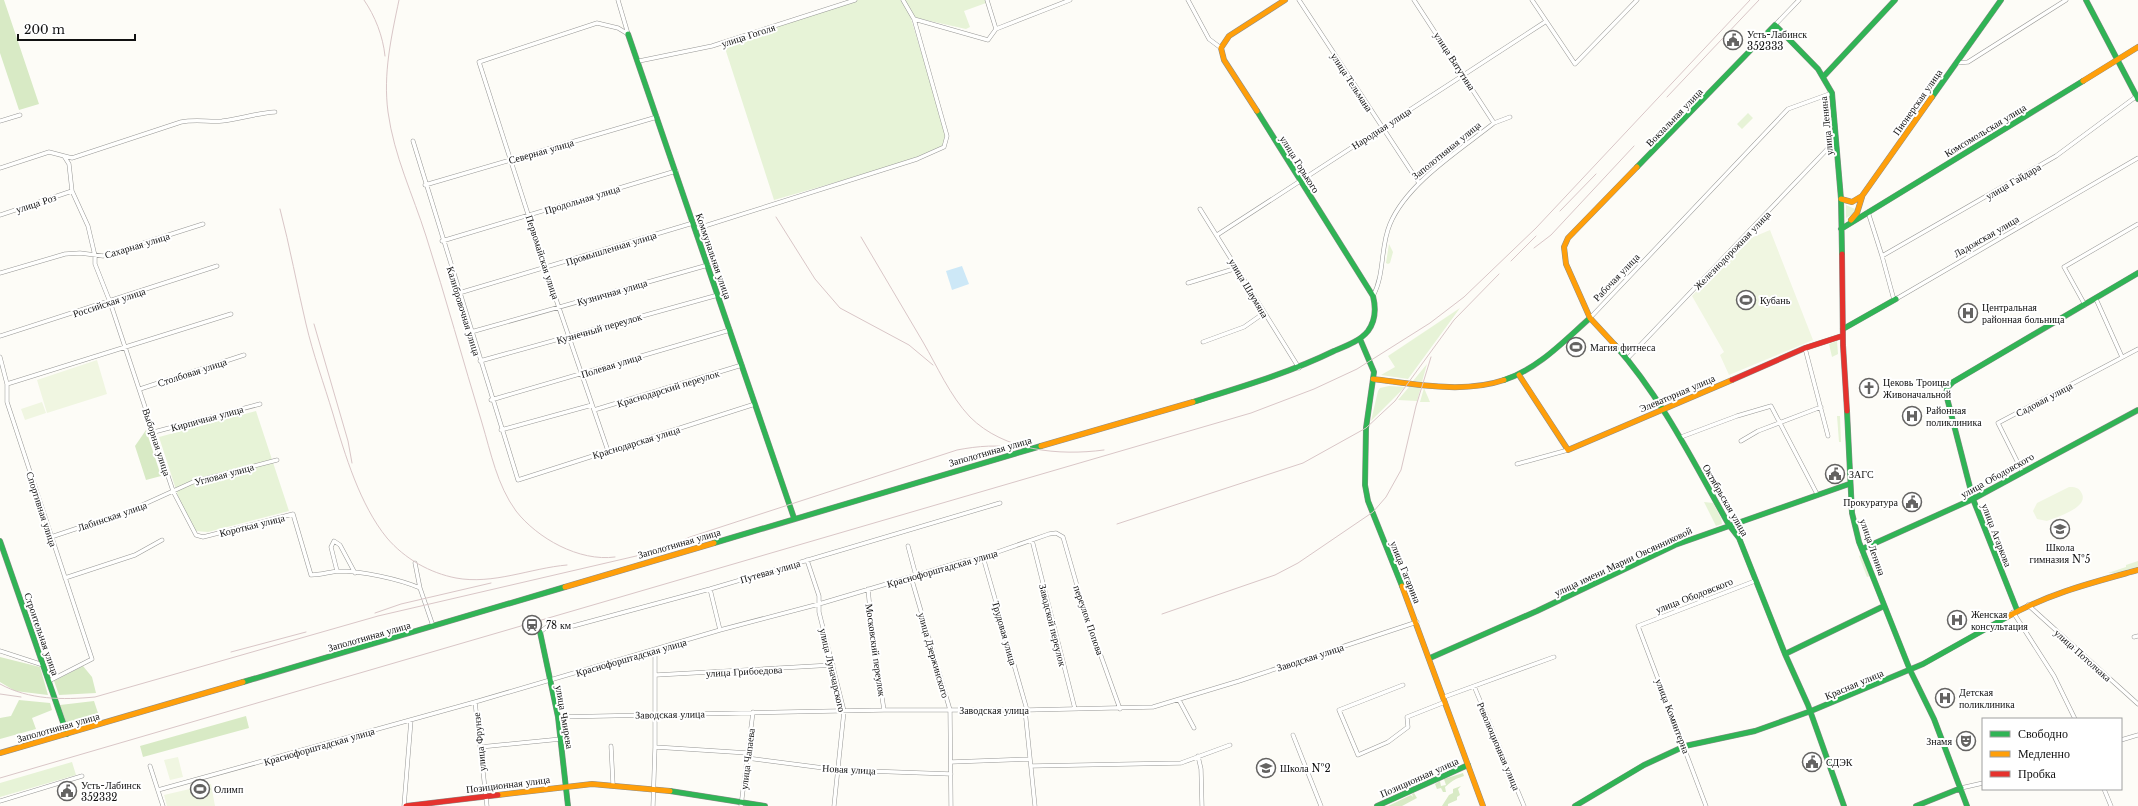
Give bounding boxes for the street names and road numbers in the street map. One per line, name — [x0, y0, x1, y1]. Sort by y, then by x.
street label: улица Гоголя — [720, 21, 777, 50]
street label: улица Ватутина — [1431, 30, 1479, 93]
street label: улица Тельмана — [1328, 50, 1376, 115]
street label: Пионерская улица — [1890, 66, 1945, 138]
street label: Вокзальная улица — [1643, 85, 1706, 149]
street label: улица Ленина — [1817, 95, 1836, 156]
street label: Комсомольская улица — [1942, 101, 2029, 160]
street label: Народная улица — [1349, 104, 1414, 153]
street label: Заполотняная улица — [1409, 118, 1484, 182]
street label: улица Горького — [1277, 133, 1322, 195]
street label: Северная улица — [507, 136, 576, 167]
street label: улица Гайдара — [1983, 160, 2044, 203]
street label: Продольная улица — [543, 182, 622, 217]
street label: улица Роз — [14, 191, 58, 216]
street label: Железнодорожная улица — [1691, 208, 1774, 293]
street label: Коммунальная улица — [693, 211, 735, 301]
street label: Ладожская улица — [1951, 212, 2022, 260]
street label: Первомайская улица — [523, 213, 562, 302]
street label: Промышленная улица — [564, 228, 659, 269]
street label: Сахарная улица — [103, 229, 172, 262]
street label: Рабочая улица — [1590, 250, 1643, 304]
street label: улица Шаумяна — [1226, 256, 1272, 321]
street label: Калибровочная улица — [444, 265, 483, 358]
street label: Кузничная улица — [575, 276, 649, 309]
street label: Российская улица — [71, 284, 148, 320]
street label: Кузнечный переулок — [555, 310, 643, 347]
street label: Полевая улица — [579, 350, 644, 381]
street label: Столбовая улица — [156, 355, 229, 390]
street label: Краснодарский переулок — [615, 367, 721, 410]
street label: Элеваторная улица — [1637, 371, 1717, 415]
street label: Садовая улица — [2014, 379, 2075, 420]
street label: Кирпичная улица — [169, 402, 245, 434]
street label: Выборная улица — [139, 407, 174, 478]
street label: Краснодарская улица — [591, 423, 682, 462]
street label: Заполотняная улица — [947, 433, 1034, 470]
street label: улица Ободовского — [1958, 450, 2036, 501]
street label: Угловая улица — [193, 460, 256, 489]
street label: Октябрьская улица — [1700, 462, 1752, 539]
street label: Спортивная улица — [23, 470, 60, 549]
street label: Лабинская улица — [76, 498, 149, 534]
street label: улица Агаркова — [1979, 502, 2015, 569]
street label: Короткая улица — [218, 511, 287, 540]
street label: улица Ленина — [1857, 517, 1888, 578]
street label: улица имени Марии Овсянниковой — [1552, 523, 1695, 599]
street label: Заполотняная улица — [636, 525, 723, 562]
street label: улица Гагарина — [1387, 539, 1424, 606]
street label: Краснофорштадская улица — [885, 546, 1000, 591]
street label: Путевая улица — [738, 557, 802, 586]
street label: улица Ободовского — [1654, 575, 1735, 616]
street label: Заводской переулок — [1036, 583, 1069, 668]
street label: переулок Попова — [1071, 584, 1107, 657]
street label: Строительная улица — [21, 591, 62, 678]
street label: Трудовая улица — [989, 600, 1020, 667]
street label: Московский переулок — [863, 603, 888, 697]
street label: улица Дзержинского — [915, 611, 952, 699]
street label: Заполотняная улица — [326, 618, 413, 655]
street label: улица Потолчака — [2051, 626, 2114, 685]
street label: улица Луначарского — [817, 627, 848, 713]
street label: Краснофорштадская улица — [574, 635, 689, 680]
street label: Заводская улица — [1275, 640, 1346, 674]
street label: улица Грибоедова — [705, 663, 783, 680]
street label: Красная улица — [1823, 666, 1886, 703]
street label: улица Коминтерна — [1652, 677, 1693, 756]
street label: улица Чмирева — [553, 684, 577, 750]
street label: Революционная улица — [1474, 700, 1523, 793]
street label: Заводская улица — [959, 704, 1029, 717]
street label: Заводская улица — [635, 707, 705, 722]
street label: Заполотняная улица — [15, 709, 102, 746]
street label: улица Фрунзе — [470, 711, 489, 772]
street label: Краснофорштадская улица — [262, 724, 377, 769]
street label: улица Чапаева — [737, 727, 758, 790]
street label: Позиционная улица — [1378, 754, 1461, 801]
street label: Новая улица — [822, 762, 877, 777]
street label: Позиционная улица — [465, 773, 551, 796]

